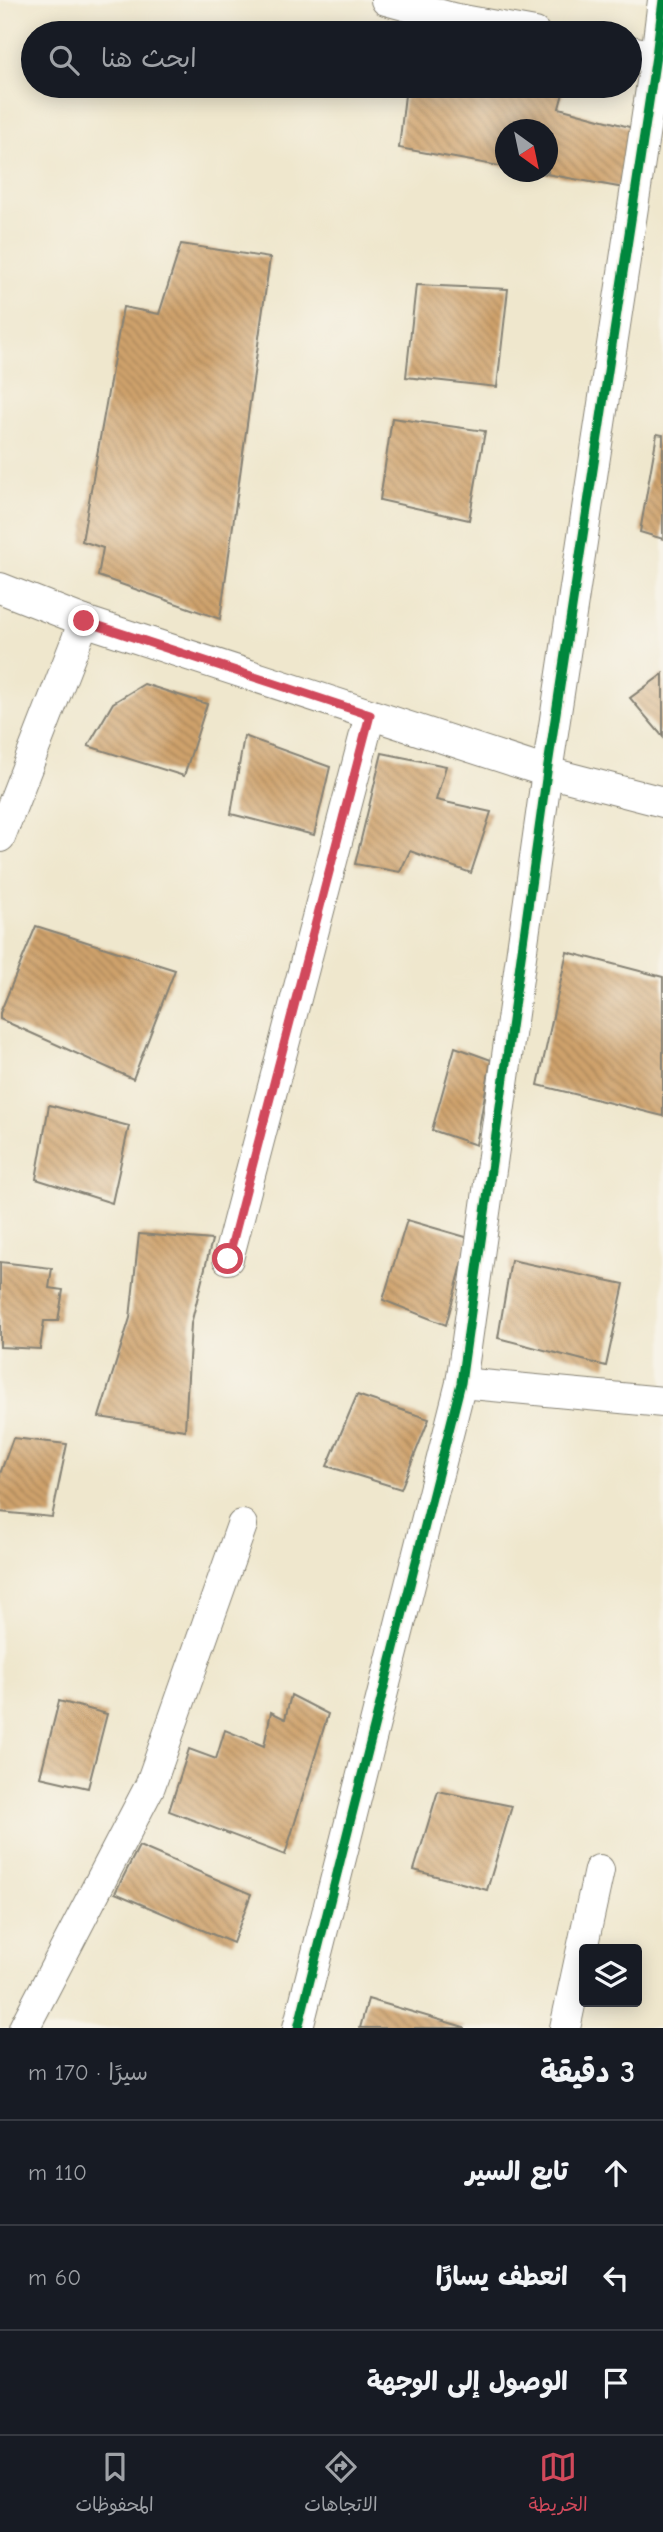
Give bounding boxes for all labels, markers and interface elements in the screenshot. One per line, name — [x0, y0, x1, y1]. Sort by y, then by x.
search box — [21, 21, 642, 98]
icon: search — [45, 41, 83, 79]
text: ابحث هنا — [101, 44, 197, 74]
north arrow — [495, 119, 558, 182]
route end — [68, 605, 99, 636]
route start — [212, 1243, 243, 1274]
map controls — [579, 1944, 642, 2007]
button: layers — [579, 1944, 642, 2007]
text: 3 دقيقة — [540, 2055, 635, 2090]
text: سيرًا · 170 m — [28, 2059, 148, 2086]
icon: ahead — [597, 2154, 635, 2192]
text: تابع السير — [466, 2157, 568, 2187]
text: 110 m — [28, 2159, 87, 2186]
icon: left — [597, 2259, 635, 2297]
text: انعطف يسارًا — [436, 2262, 568, 2292]
text: 60 m — [28, 2264, 81, 2291]
icon: arrive — [597, 2364, 635, 2402]
text: الوصول إلى الوجهة — [367, 2367, 568, 2397]
tab: المحفوظات — [75, 2448, 154, 2521]
tab: الاتجاهات — [304, 2448, 378, 2521]
tab: الخريطة — [528, 2448, 588, 2521]

